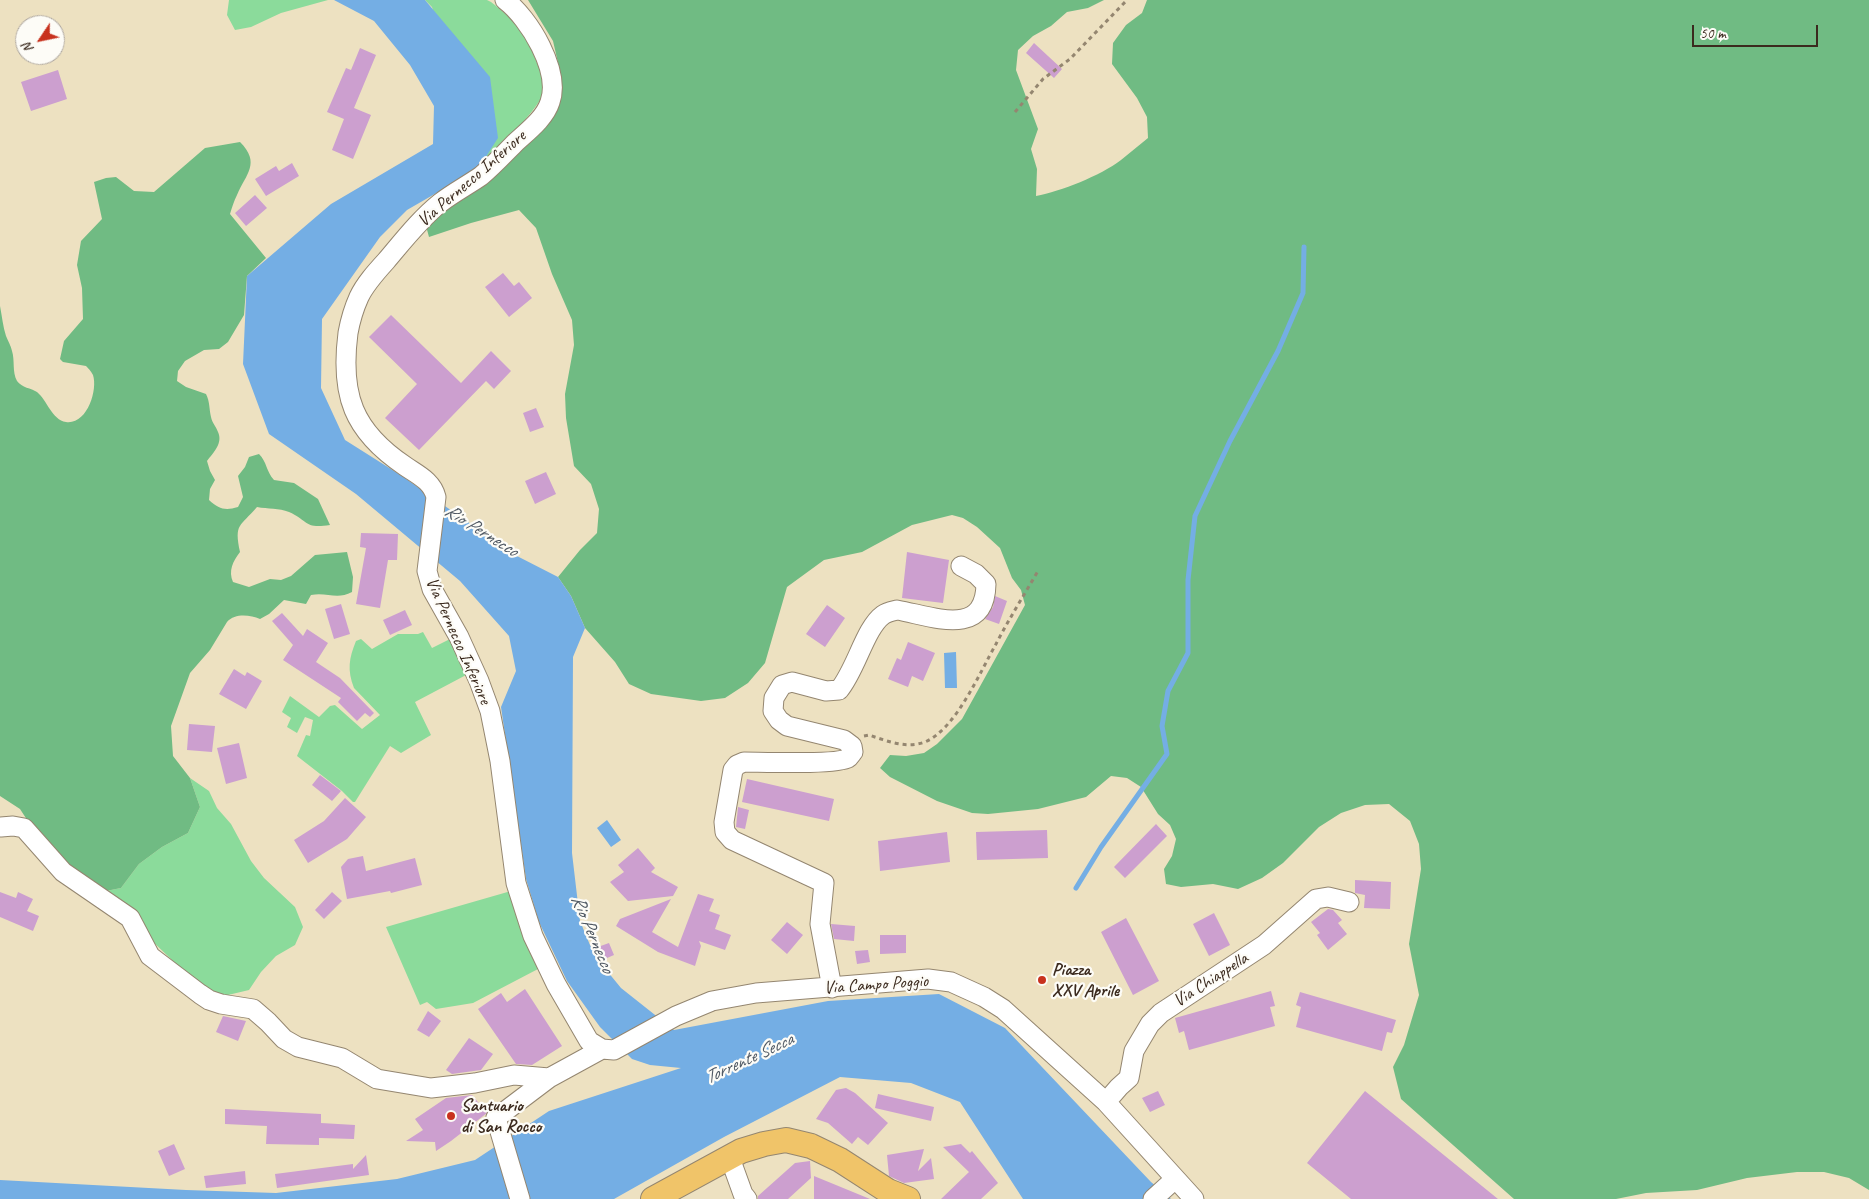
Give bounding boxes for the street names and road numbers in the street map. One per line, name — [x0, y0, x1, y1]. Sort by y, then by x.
street label: Via Pernecco Inferiore — [413, 126, 531, 232]
street label: Via Pernecco Inferiore — [420, 574, 496, 708]
street label: Via Chiappella — [1170, 948, 1252, 1012]
street label: Via Campo Poggio — [823, 971, 929, 999]

